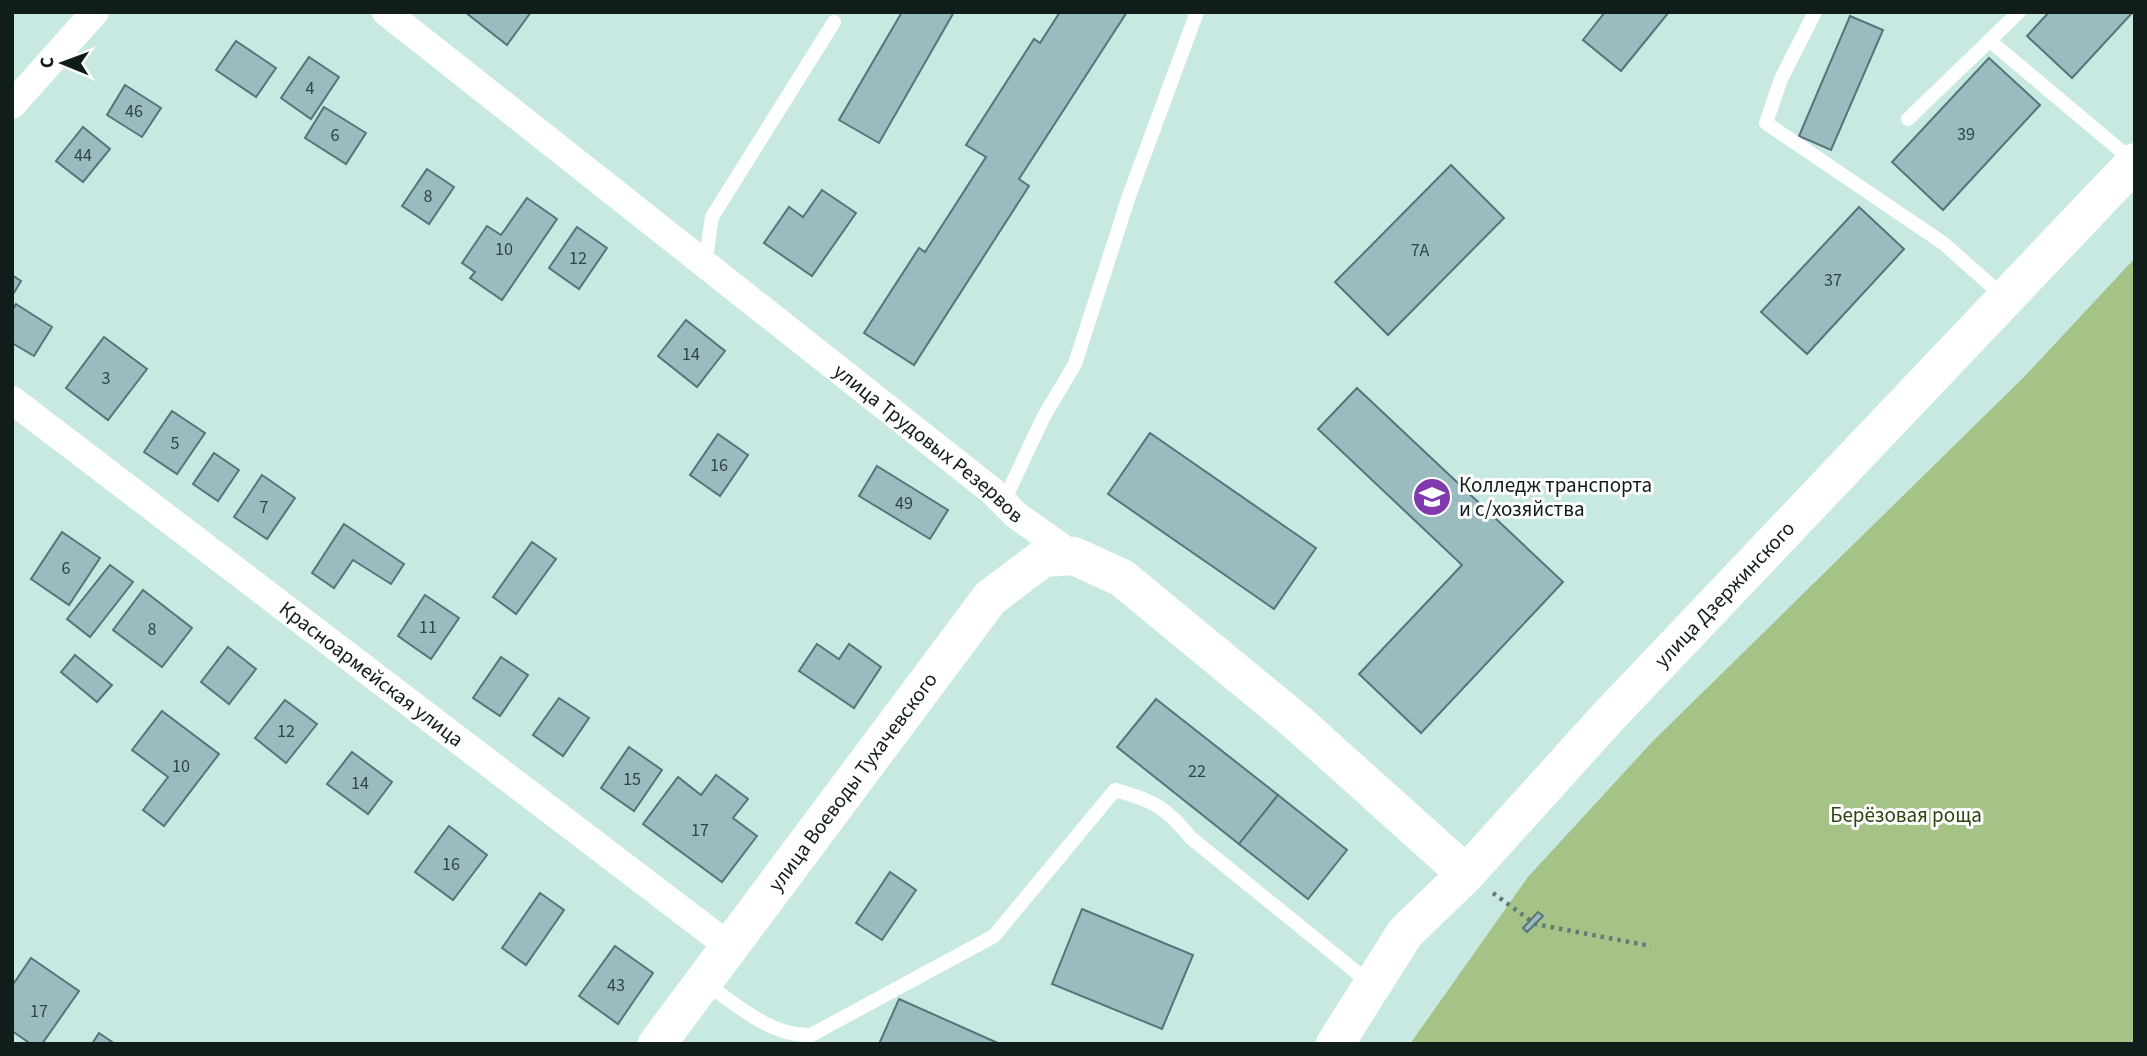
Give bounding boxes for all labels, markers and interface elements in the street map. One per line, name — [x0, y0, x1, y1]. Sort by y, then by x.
north arrow — [28, 28, 98, 98]
text: С — [34, 57, 61, 68]
house number: 4 — [306, 76, 315, 101]
house number: 46 — [125, 99, 143, 124]
house number: 39 — [1957, 122, 1975, 147]
house number: 6 — [331, 123, 340, 148]
house number: 44 — [74, 143, 92, 168]
house number: 8 — [424, 184, 433, 209]
house number: 10 — [495, 237, 513, 262]
house number: 7А — [1411, 238, 1430, 263]
house number: 12 — [569, 246, 587, 271]
house number: 37 — [1824, 268, 1842, 293]
house number: 14 — [682, 342, 700, 367]
street label: улица Трудовых Резервов — [827, 356, 1029, 530]
house number: 3 — [102, 366, 111, 391]
house number: 5 — [171, 431, 180, 456]
house number: 16 — [710, 453, 728, 478]
place label: Колледж транспорта и с/хозяйства — [1459, 470, 1652, 524]
school or university icon: Колледж транспорта и с/хозяйства — [1411, 476, 1453, 518]
house number: 49 — [895, 491, 913, 516]
house number: 7 — [260, 495, 269, 520]
street label: улица Дзержинского — [1647, 514, 1802, 674]
house number: 6 — [62, 556, 71, 581]
street label: Красноармейская улица — [273, 594, 470, 754]
house number: 11 — [419, 615, 437, 640]
house number: 8 — [148, 617, 157, 642]
street label: улица Воеводы Тухачевского — [761, 666, 945, 898]
house number: 12 — [277, 719, 295, 744]
house number: 10 — [172, 754, 190, 779]
house number: 22 — [1188, 759, 1206, 784]
house number: 15 — [623, 767, 641, 792]
house number: 14 — [351, 771, 369, 796]
park label: Берёзовая роща — [1830, 800, 1982, 830]
house number: 17 — [691, 818, 709, 843]
house number: 16 — [442, 852, 460, 877]
house number: 43 — [607, 973, 625, 998]
house number: 17 — [30, 999, 48, 1024]

